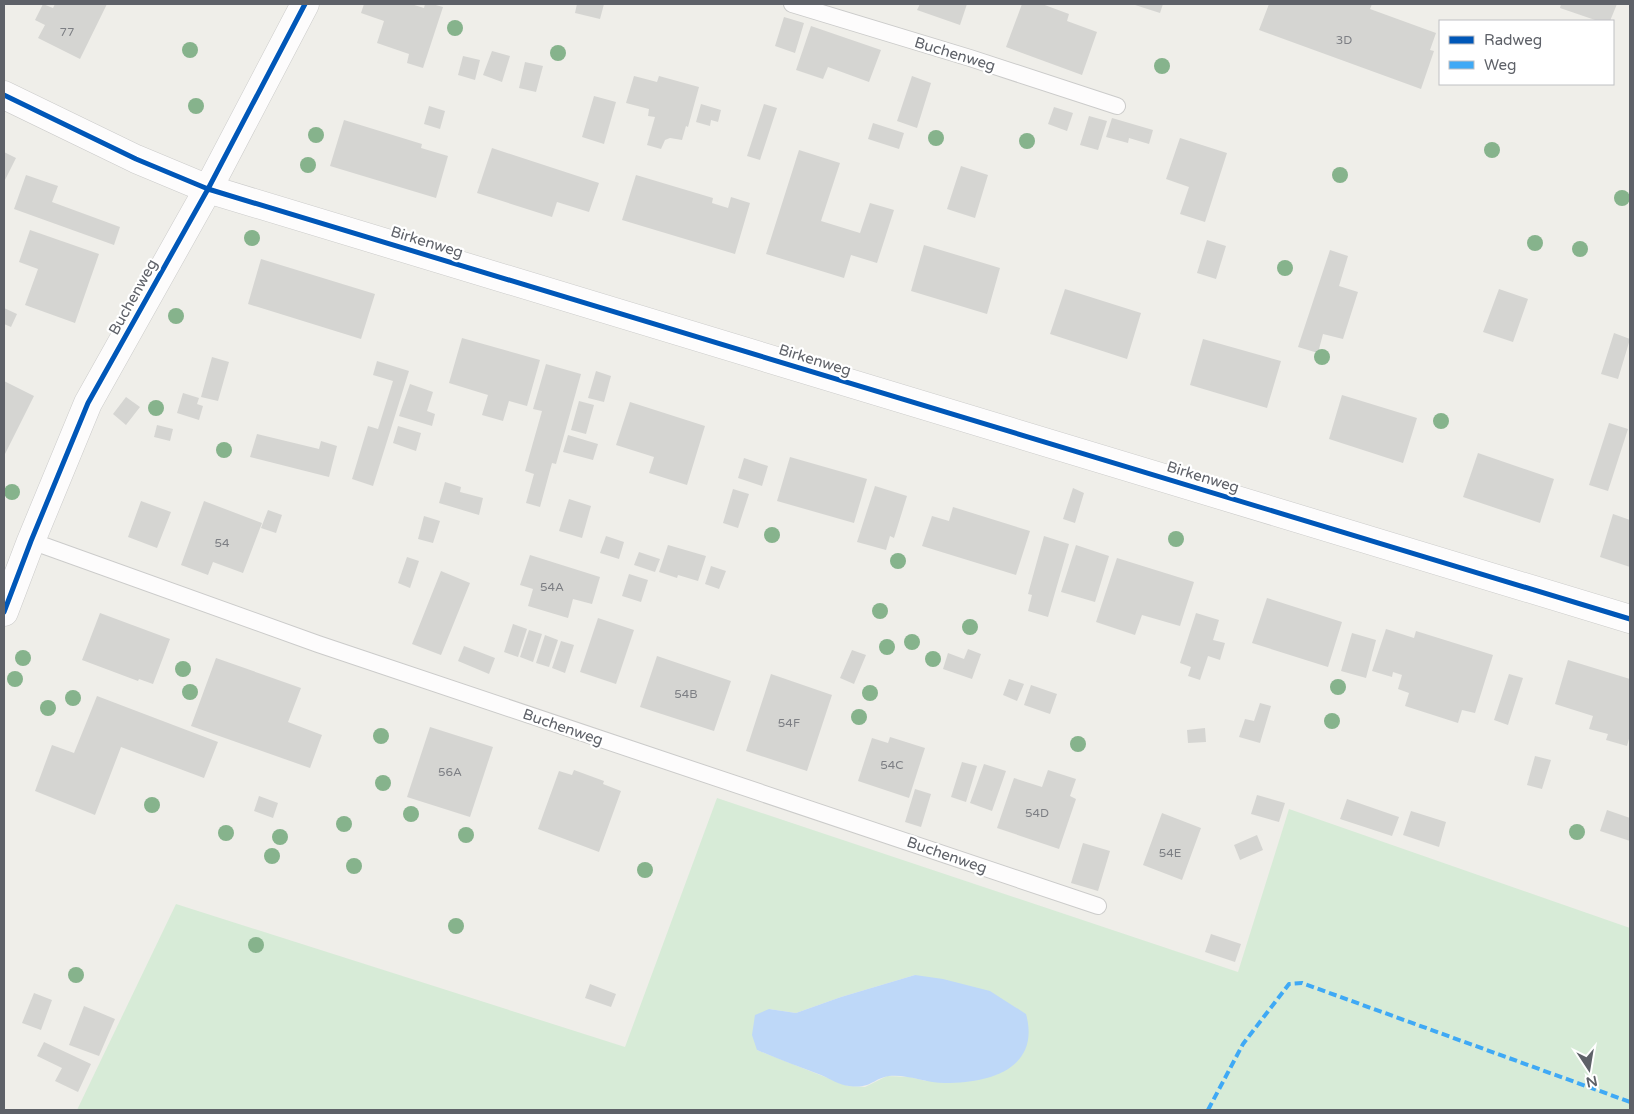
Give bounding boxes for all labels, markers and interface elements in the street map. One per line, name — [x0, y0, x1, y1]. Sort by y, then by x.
legend — [1439, 20, 1614, 85]
house number: 77 — [59, 25, 75, 39]
text: Radweg — [1484, 31, 1542, 49]
street label: Buchenweg — [912, 33, 998, 75]
house number: 3D — [1336, 33, 1352, 47]
text: Weg — [1484, 56, 1516, 74]
street label: Birkenweg — [388, 222, 466, 262]
street label: Buchenweg — [105, 256, 161, 338]
street label: Birkenweg — [776, 340, 854, 380]
street label: Birkenweg — [1164, 457, 1242, 497]
house number: 54 — [214, 536, 230, 550]
house number: 54A — [540, 580, 564, 594]
house number: 54B — [674, 687, 698, 701]
street label: Buchenweg — [520, 705, 606, 749]
house number: 54F — [778, 716, 800, 730]
house number: 54C — [880, 758, 904, 772]
house number: 56A — [438, 765, 462, 779]
house number: 54D — [1025, 806, 1049, 820]
street label: Buchenweg — [904, 833, 990, 877]
house number: 54E — [1159, 846, 1182, 860]
north arrow — [1564, 1044, 1614, 1094]
text: N — [1584, 1072, 1599, 1091]

